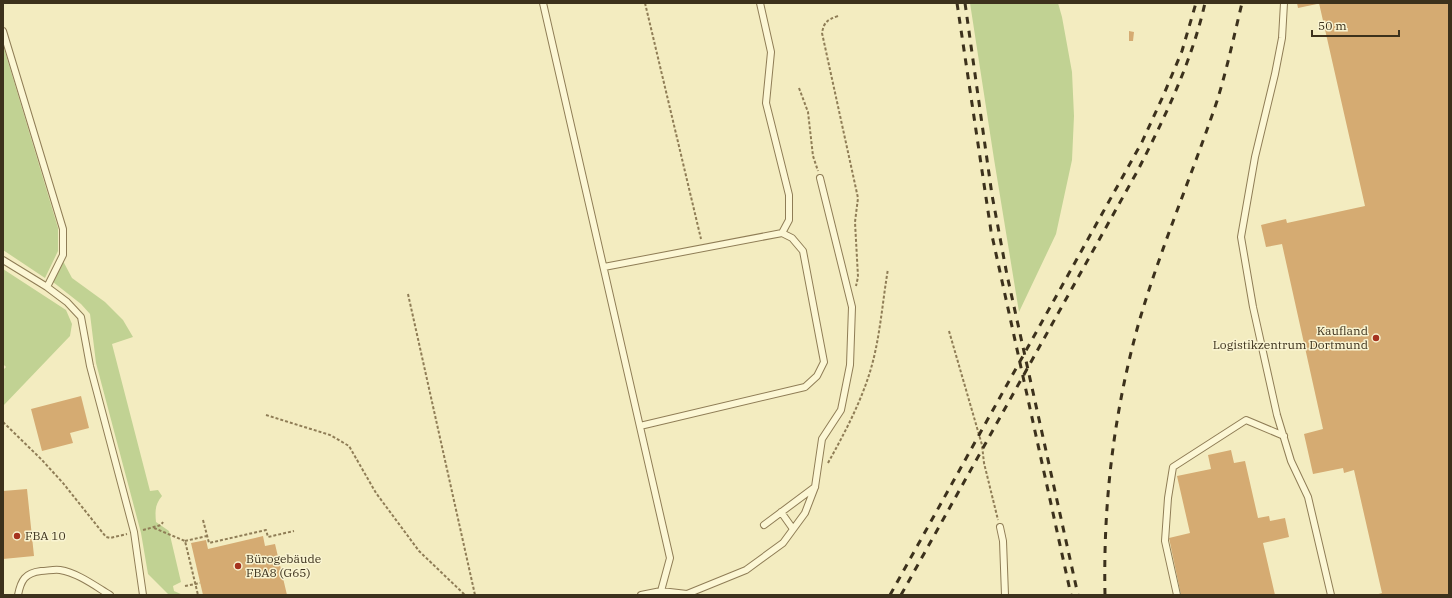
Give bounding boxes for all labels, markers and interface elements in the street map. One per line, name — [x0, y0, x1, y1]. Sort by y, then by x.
scale bar — [1312, 12, 1399, 38]
text: 50 m — [1318, 18, 1347, 33]
place label: Kaufland Logistikzentrum Dortmund — [1213, 323, 1368, 352]
marker: Kaufland Logistikzentrum Dortmund — [1371, 333, 1381, 343]
place label: FBA 10 — [25, 528, 66, 543]
marker: FBA 10 — [12, 531, 22, 541]
place label: Bürogebäude FBA8 (G65) — [246, 551, 321, 580]
marker: Bürogebäude FBA8 (G65) — [233, 561, 243, 571]

